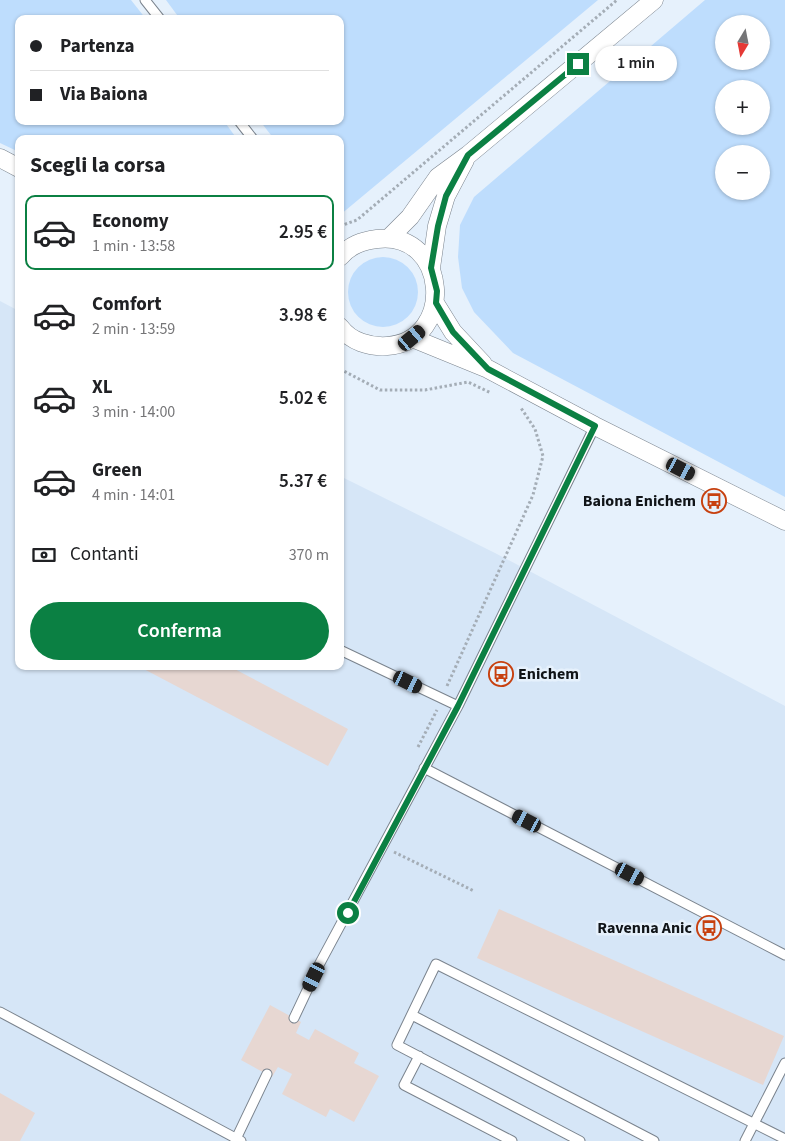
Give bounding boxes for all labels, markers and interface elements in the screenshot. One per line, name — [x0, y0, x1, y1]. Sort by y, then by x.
north arrow — [715, 15, 770, 70]
map controls — [715, 15, 770, 200]
text: Partenza — [60, 33, 134, 60]
callout: 1 min — [596, 46, 678, 82]
text: 1 min — [617, 52, 655, 74]
route end — [567, 53, 589, 75]
button: + — [715, 80, 770, 135]
text: Via Baiona — [60, 81, 148, 108]
button: − — [715, 145, 770, 200]
text: Scegli la corsa — [30, 149, 166, 181]
text: Economy — [92, 208, 169, 235]
icon: car — [32, 210, 77, 255]
text: 2.95 € — [279, 219, 327, 246]
text: 1 min · 13:58 — [92, 235, 175, 257]
text: Comfort — [92, 291, 162, 318]
icon: car — [32, 293, 77, 338]
text: 3.98 € — [279, 302, 327, 329]
text: 2 min · 13:59 — [92, 318, 175, 340]
car — [395, 323, 428, 353]
text: XL — [92, 374, 113, 401]
icon: car — [32, 376, 77, 421]
text: 5.02 € — [279, 385, 327, 412]
text: 3 min · 14:00 — [92, 401, 175, 423]
car — [664, 456, 697, 482]
text: Green — [92, 457, 142, 484]
icon: car — [32, 459, 77, 504]
text: 5.37 € — [279, 468, 327, 495]
text: 4 min · 14:01 — [92, 484, 175, 506]
bus stop icon: Baiona Enichem — [701, 488, 727, 514]
place label: Baiona Enichem — [583, 490, 696, 512]
icon: cash — [30, 541, 58, 569]
text: Contanti — [70, 541, 139, 568]
text: 370 m — [289, 544, 329, 566]
button: Conferma — [30, 602, 329, 660]
bus stop icon: Enichem — [488, 661, 514, 687]
place label: Enichem — [518, 663, 579, 685]
car — [391, 669, 424, 695]
car — [510, 808, 543, 834]
car — [613, 861, 646, 887]
route start — [337, 902, 359, 924]
bus stop icon: Ravenna Anic — [696, 915, 722, 941]
place label: Ravenna Anic — [597, 917, 693, 939]
car — [300, 960, 327, 994]

